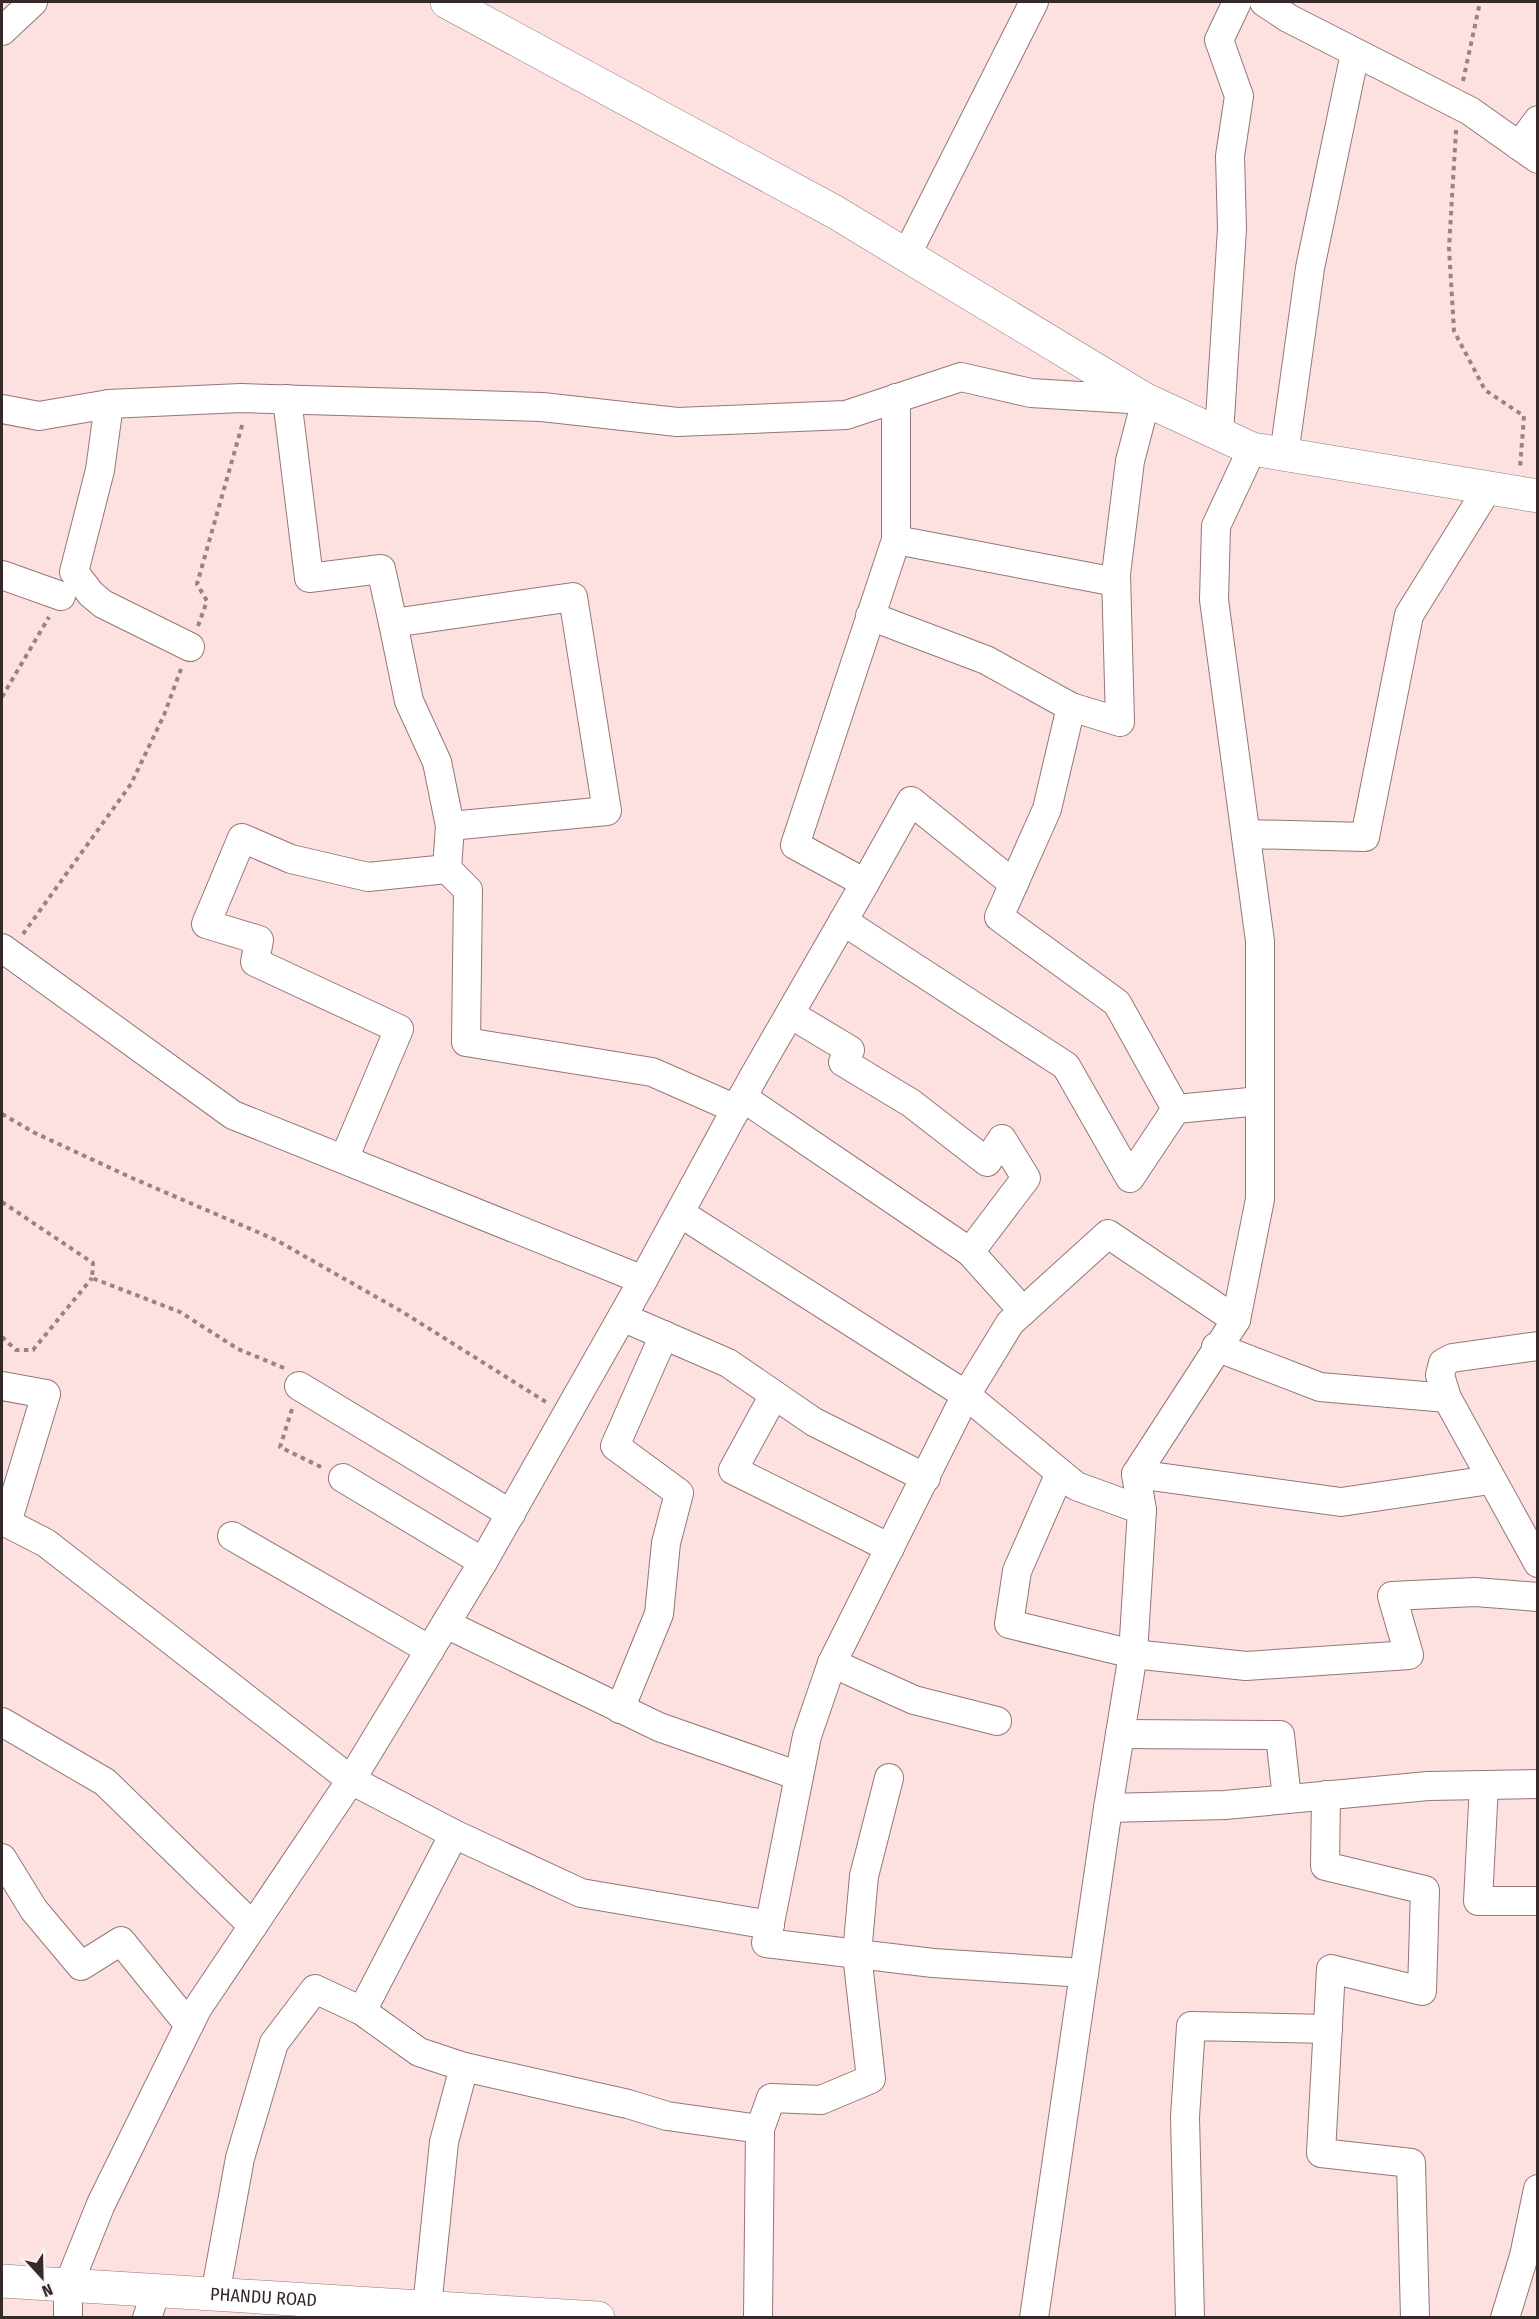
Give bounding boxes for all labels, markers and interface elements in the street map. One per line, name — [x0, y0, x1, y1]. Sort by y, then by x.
north arrow — [12, 2247, 72, 2307]
text: N — [39, 2280, 55, 2301]
street label: PHANDU ROAD — [210, 2283, 317, 2312]

